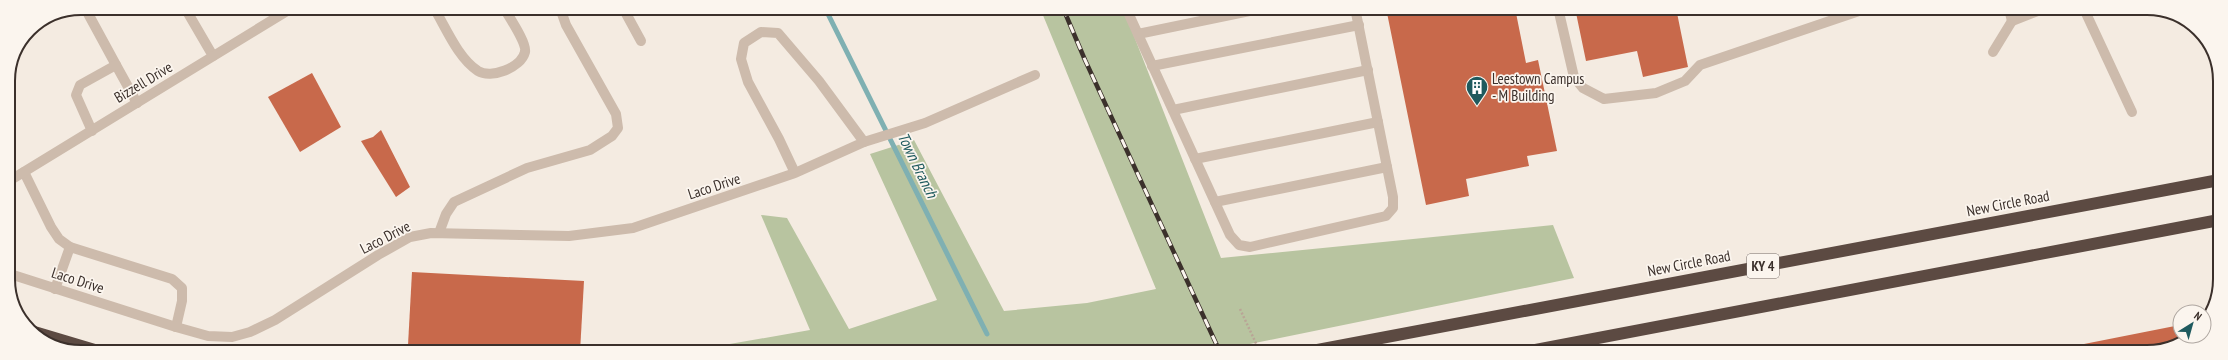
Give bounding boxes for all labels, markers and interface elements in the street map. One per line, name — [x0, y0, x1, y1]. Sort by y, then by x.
street label: Bizzell Drive — [110, 57, 176, 107]
place label: Leestown Campus - M Building — [1492, 69, 1584, 105]
building icon: Leestown Campus - M Building — [1464, 74, 1490, 107]
water label: Town Branch — [894, 129, 943, 202]
street label: Laco Drive — [685, 169, 743, 203]
street label: New Circle Road — [1965, 186, 2051, 220]
street label: Laco Drive — [357, 216, 413, 258]
street label: New Circle Road — [1646, 246, 1732, 280]
road number: KY 4 — [1747, 254, 1779, 278]
street label: Laco Drive — [49, 263, 107, 297]
north arrow — [2172, 304, 2212, 344]
text: N — [2191, 309, 2205, 323]

